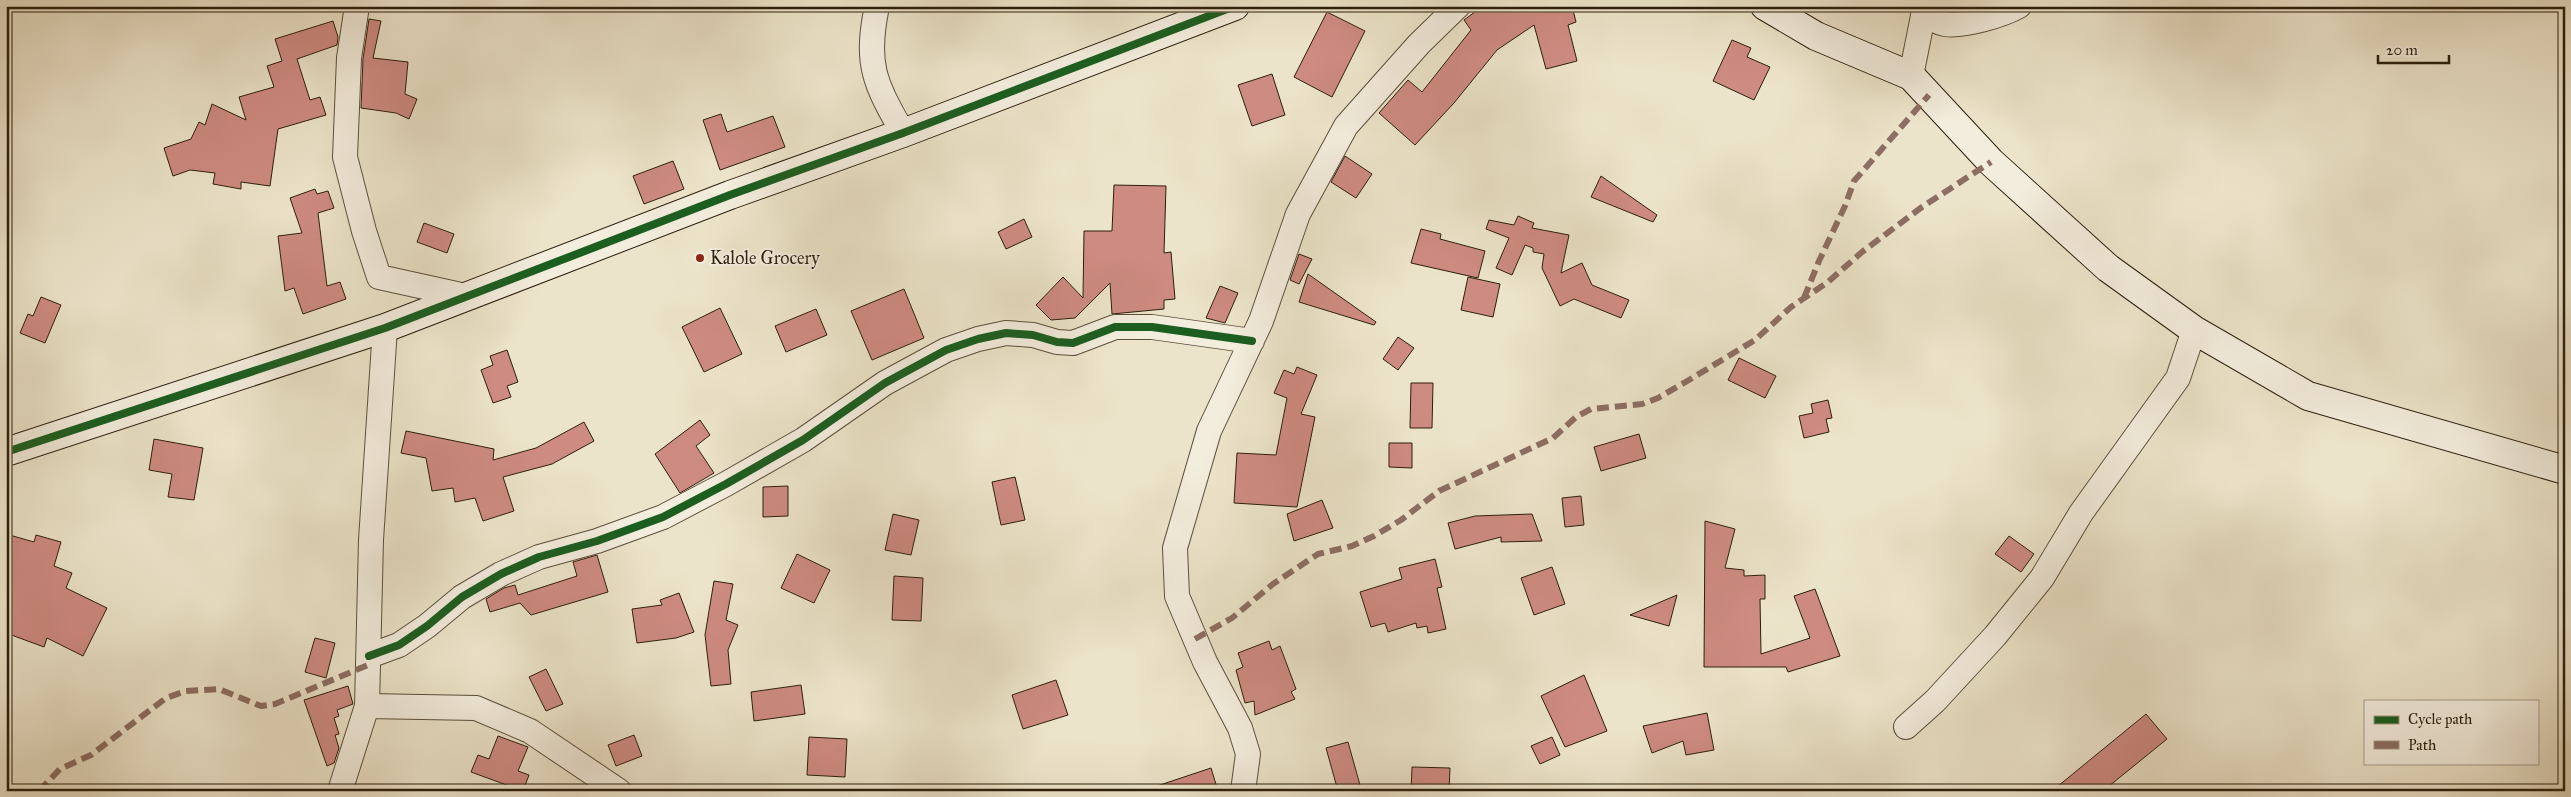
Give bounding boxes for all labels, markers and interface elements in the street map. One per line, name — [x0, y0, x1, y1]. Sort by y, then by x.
scale bar — [2378, 32, 2450, 64]
text: 20 m — [2386, 41, 2418, 59]
place label: Kalole Grocery — [710, 247, 820, 269]
marker: Kalole Grocery — [694, 252, 706, 264]
legend — [2364, 700, 2538, 764]
text: Cycle path — [2408, 710, 2473, 728]
text: Path — [2408, 736, 2437, 754]

